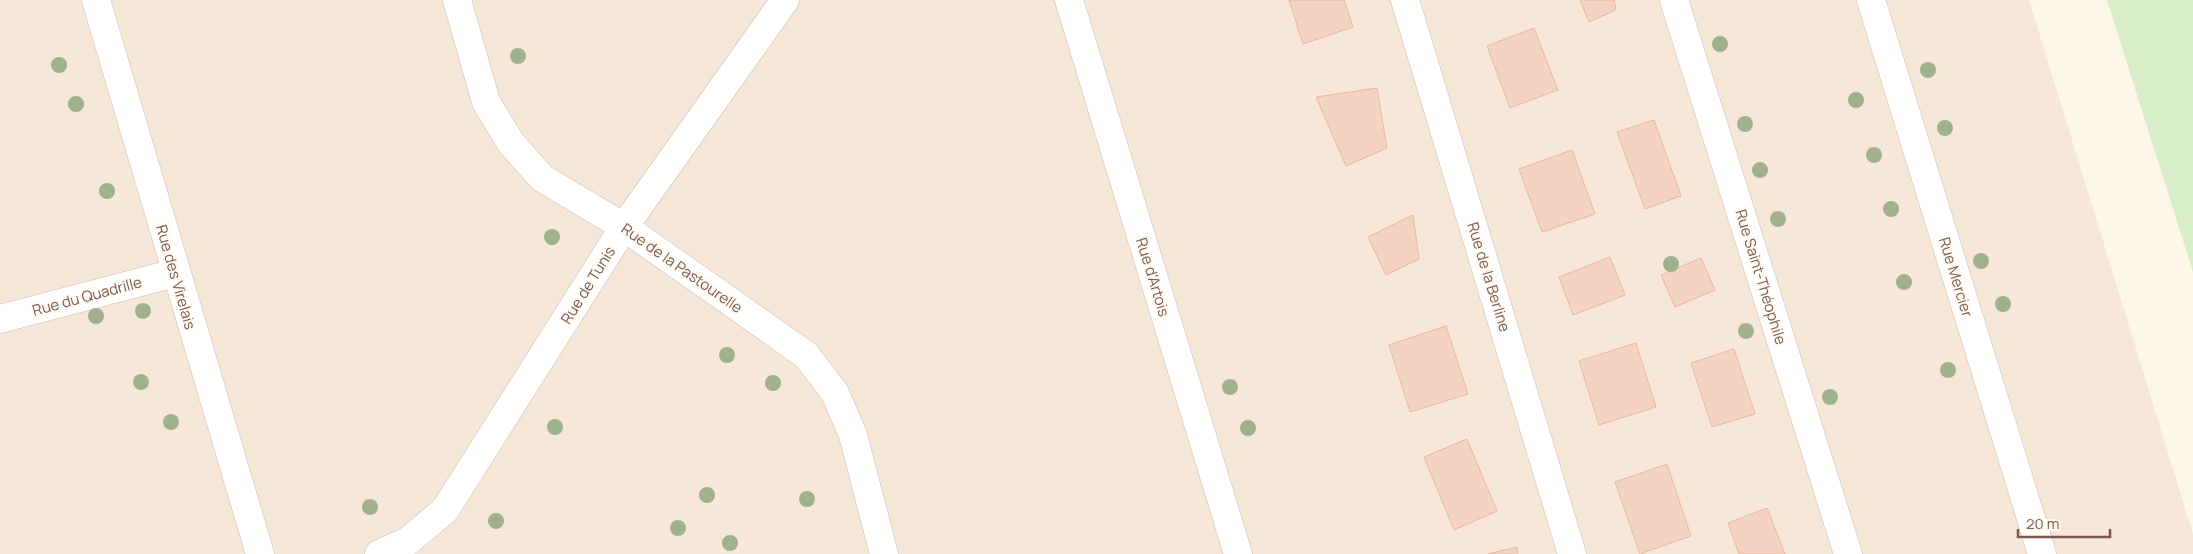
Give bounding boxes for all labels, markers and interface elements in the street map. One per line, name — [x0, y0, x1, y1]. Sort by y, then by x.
street label: Rue Saint-Théophile — [1730, 207, 1792, 347]
street label: Rue de la Pastourelle — [617, 218, 747, 318]
street label: Rue de la Berline — [1462, 220, 1516, 335]
street label: Rue des Virelais — [151, 222, 201, 332]
street label: Rue Mercier — [1934, 234, 1978, 320]
street label: Rue d'Artois — [1131, 235, 1175, 319]
street label: Rue de Tunis — [556, 242, 620, 328]
street label: Rue du Quadrille — [30, 271, 144, 321]
scale bar — [2018, 506, 2110, 538]
text: 20 m — [2026, 513, 2059, 534]

